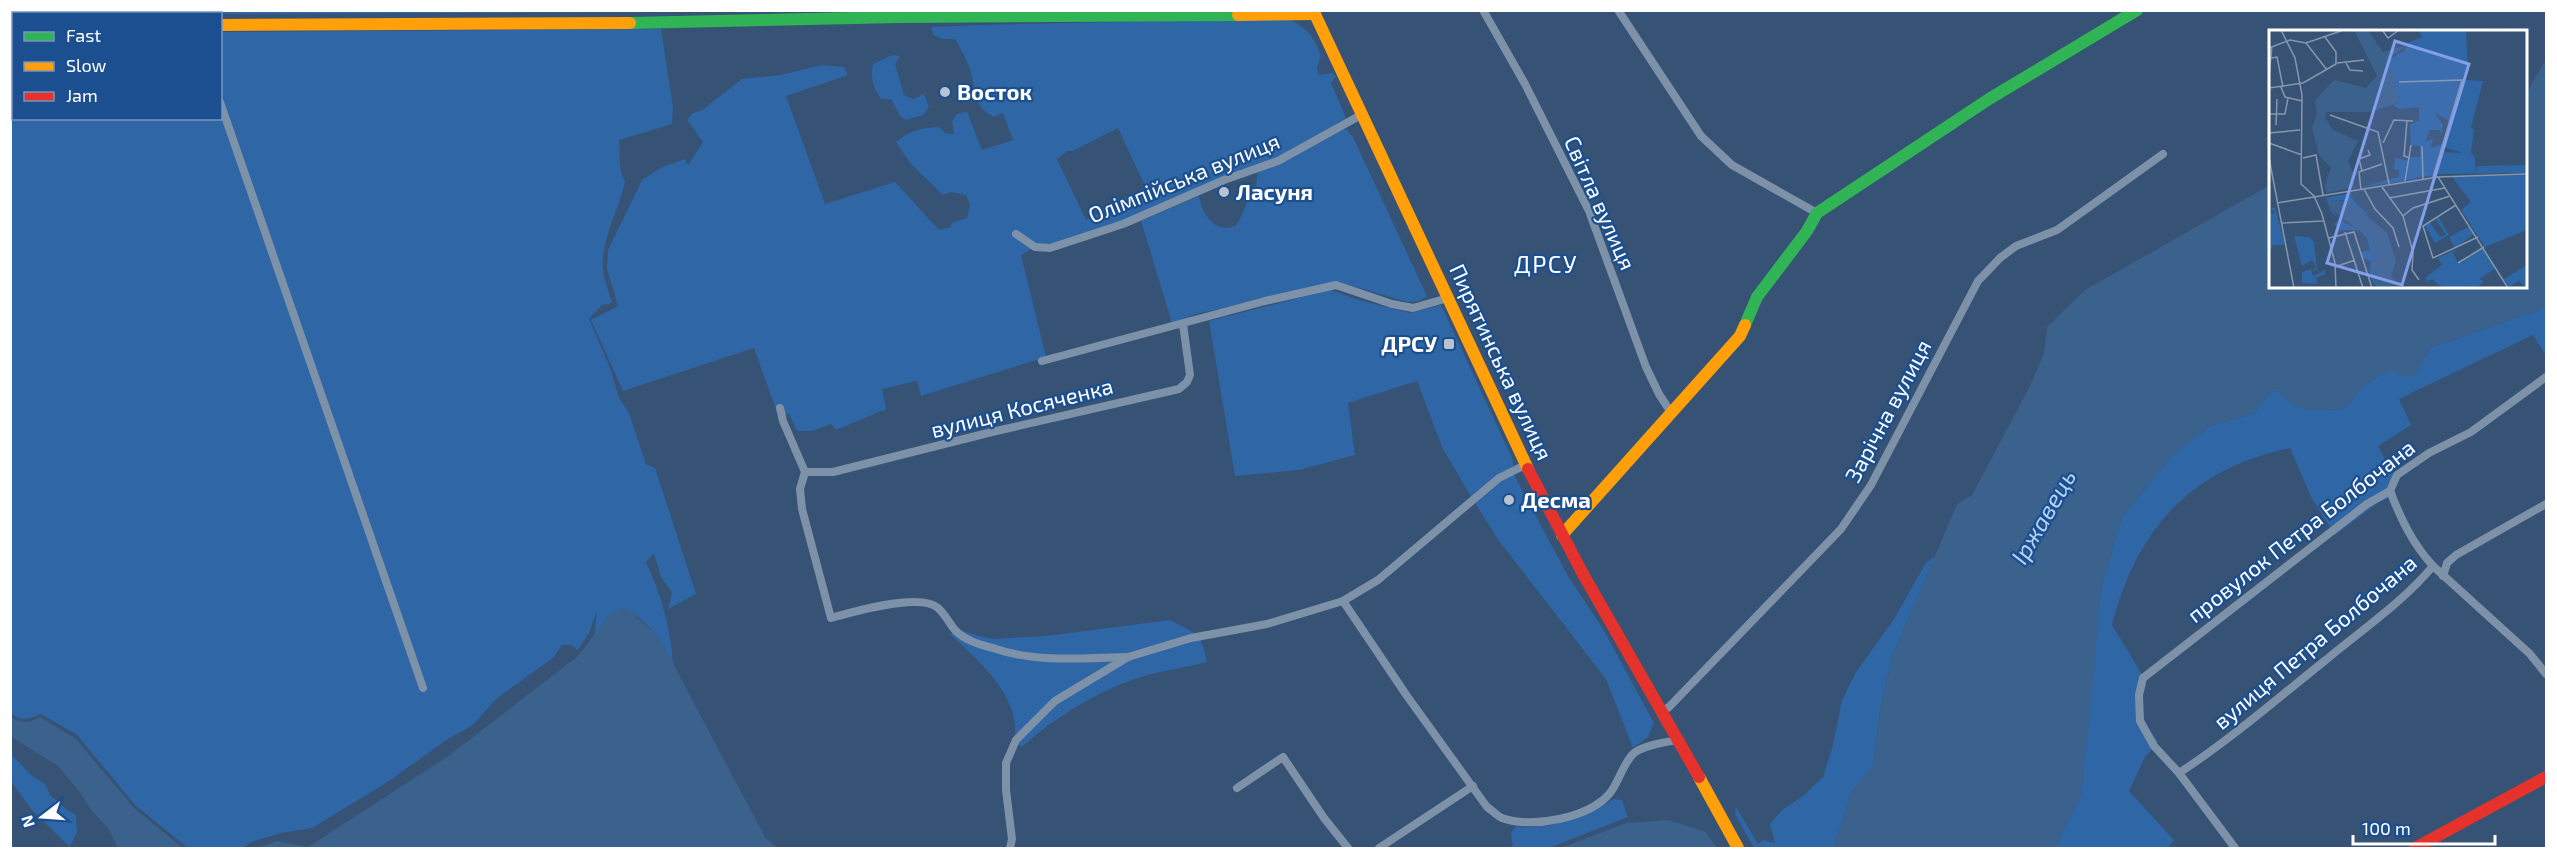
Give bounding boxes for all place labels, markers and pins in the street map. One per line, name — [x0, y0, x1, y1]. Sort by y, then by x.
place label: Восток — [957, 78, 1032, 104]
marker: Восток — [938, 85, 952, 99]
place label: Ласуня — [1236, 178, 1313, 204]
marker: Ласуня — [1217, 185, 1231, 199]
place label: ДРСУ — [1381, 330, 1437, 356]
marker: ДРСУ — [1442, 337, 1456, 351]
place label: Десма — [1521, 486, 1591, 512]
marker: Десма — [1502, 493, 1516, 507]

